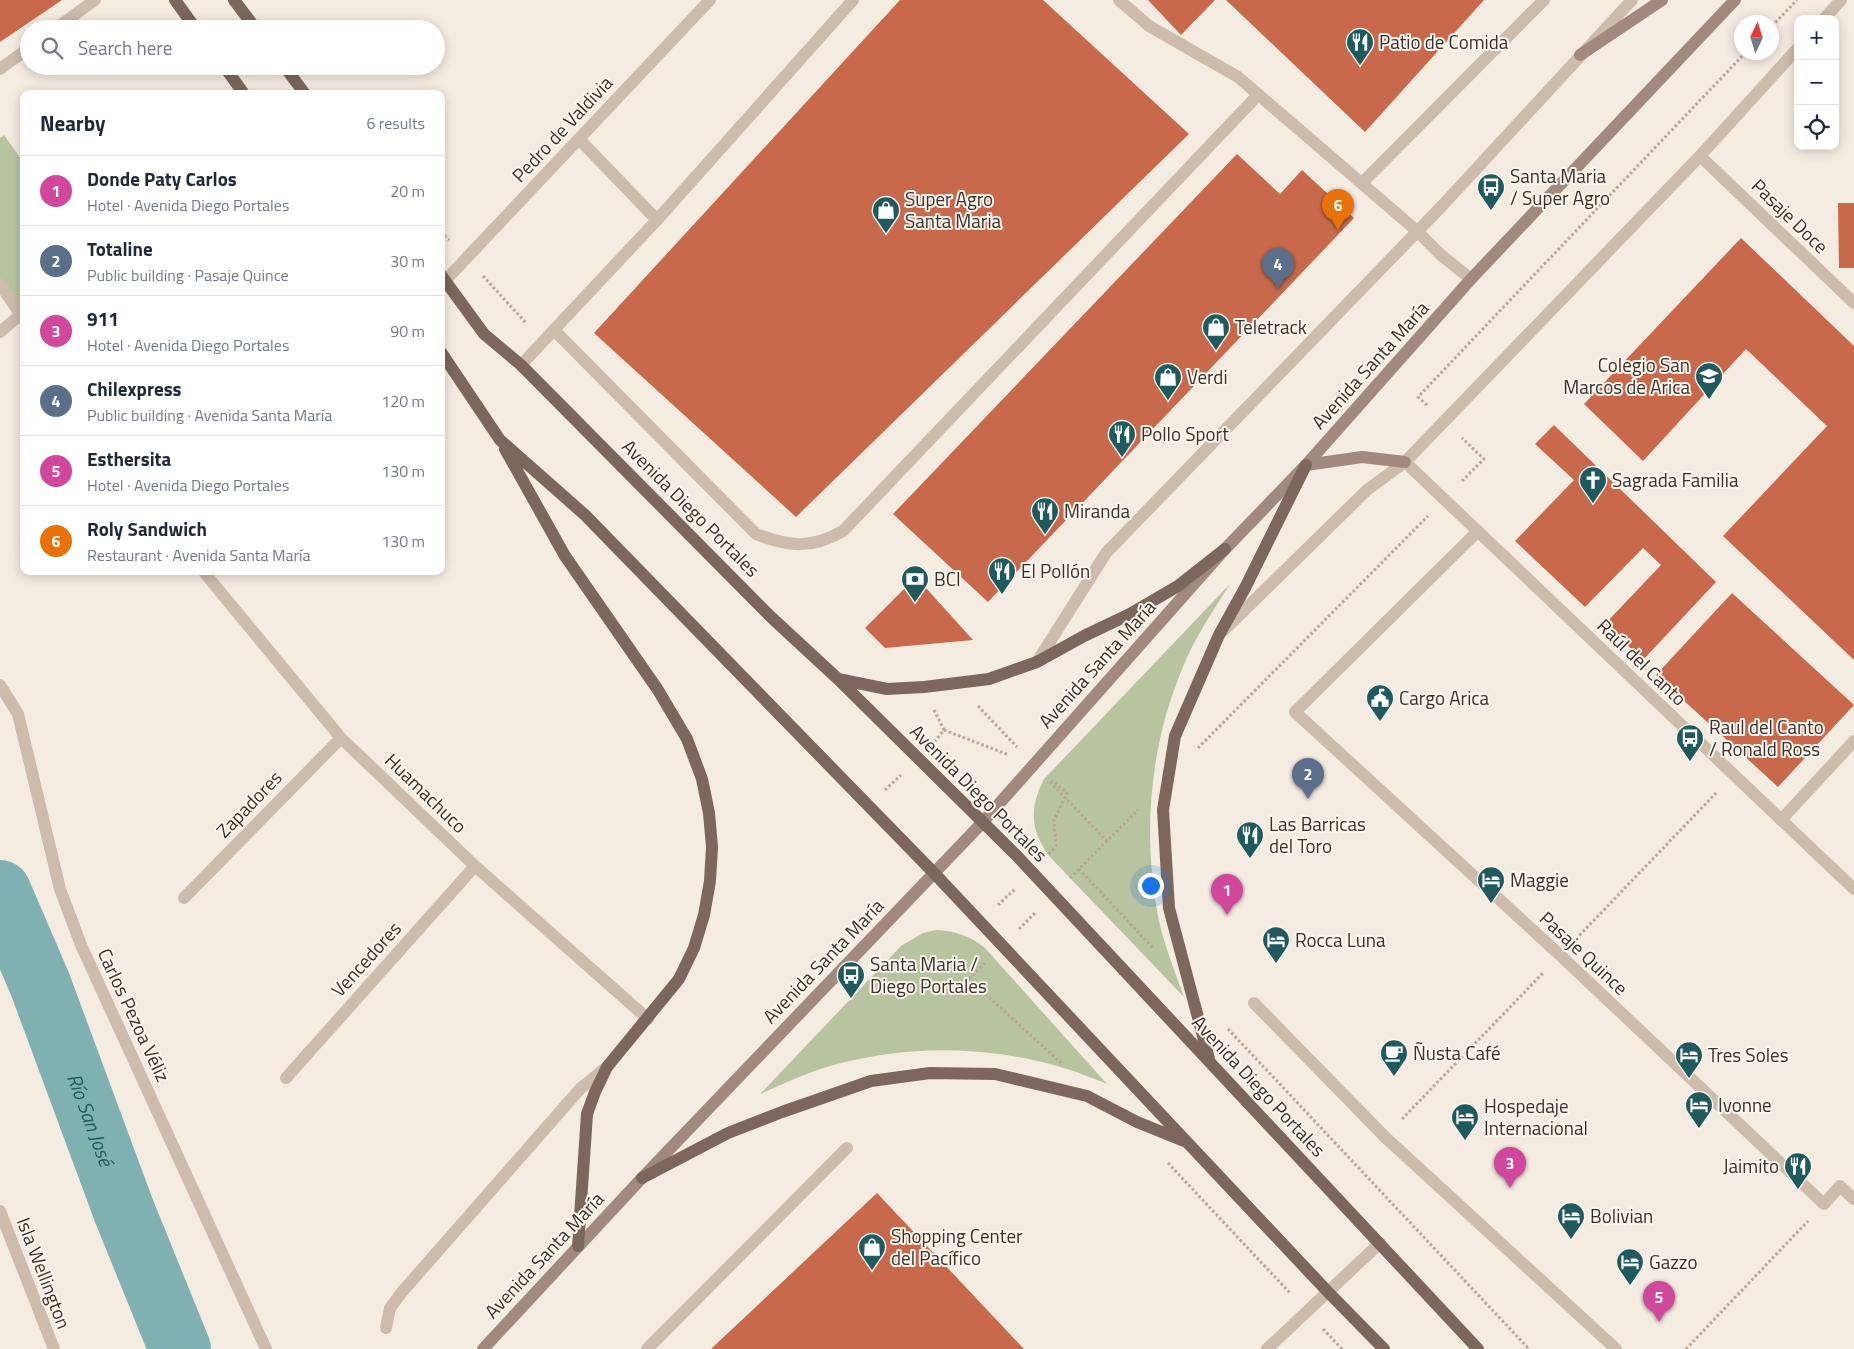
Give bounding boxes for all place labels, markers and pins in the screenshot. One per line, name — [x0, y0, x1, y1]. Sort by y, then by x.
restaurant icon: Patio de Comida — [1345, 27, 1375, 66]
place label: Patio de Comida — [1379, 27, 1509, 56]
place label: Santa Maria / Super Agro — [1510, 161, 1610, 212]
bus stop icon: Santa Maria / Super Agro — [1476, 172, 1506, 211]
place label: Super Agro Santa Maria — [905, 184, 1002, 235]
pin: 6 — [1322, 189, 1354, 230]
shop icon: Super Agro Santa Maria — [871, 195, 901, 234]
pin: 4 — [1262, 248, 1294, 289]
shop icon: Teletrack — [1201, 312, 1231, 351]
place label: Teletrack — [1235, 312, 1307, 341]
place label: Colegio San Marcos de Arica — [1563, 350, 1690, 401]
school or university icon: Colegio San Marcos de Arica — [1694, 361, 1724, 400]
shop icon: Verdi — [1153, 362, 1183, 401]
place label: Verdi — [1187, 362, 1228, 391]
restaurant icon: Pollo Sport — [1107, 419, 1137, 458]
place label: Pollo Sport — [1141, 419, 1229, 448]
church icon: Sagrada Familia — [1578, 465, 1608, 504]
place label: Sagrada Familia — [1612, 465, 1739, 494]
restaurant icon: Miranda — [1030, 496, 1060, 535]
place label: Miranda — [1064, 496, 1130, 525]
restaurant icon: El Pollón — [987, 556, 1017, 595]
place label: El Pollón — [1021, 556, 1090, 585]
bank icon: BCI — [900, 564, 930, 603]
place label: BCI — [934, 564, 961, 593]
public building icon: Cargo Arica — [1365, 683, 1395, 722]
place label: Cargo Arica — [1399, 683, 1490, 712]
place label: Raul del Canto / Ronald Ross — [1709, 712, 1824, 763]
bus stop icon: Raul del Canto / Ronald Ross — [1675, 723, 1705, 762]
pin: 2 — [1292, 758, 1324, 799]
place label: Las Barricas del Toro — [1269, 809, 1366, 860]
restaurant icon: Las Barricas del Toro — [1235, 820, 1265, 859]
hotel icon: Maggie — [1476, 865, 1506, 904]
place label: Maggie — [1510, 865, 1569, 894]
pin: 1 — [1211, 874, 1243, 915]
hotel icon: Rocca Luna — [1261, 925, 1291, 964]
place label: Rocca Luna — [1295, 925, 1386, 954]
place label: Santa Maria / Diego Portales — [870, 949, 987, 1000]
bus stop icon: Santa Maria / Diego Portales — [836, 960, 866, 999]
cafe icon: Ñusta Café — [1379, 1038, 1409, 1077]
place label: Ñusta Café — [1413, 1038, 1501, 1067]
hotel icon: Tres Soles — [1674, 1040, 1704, 1079]
place label: Tres Soles — [1708, 1040, 1789, 1069]
hotel icon: Ivonne — [1684, 1090, 1714, 1129]
place label: Ivonne — [1718, 1090, 1772, 1119]
place label: Hospedaje Internacional — [1484, 1091, 1588, 1142]
hotel icon: Hospedaje Internacional — [1450, 1102, 1480, 1141]
pin: 3 — [1494, 1147, 1526, 1188]
place label: Jaimito — [1723, 1151, 1779, 1180]
restaurant icon: Jaimito — [1783, 1151, 1813, 1190]
hotel icon: Bolivian — [1556, 1201, 1586, 1240]
place label: Bolivian — [1590, 1201, 1653, 1230]
place label: Shopping Center del Pacífico — [891, 1221, 1023, 1272]
shop icon: Shopping Center del Pacífico — [857, 1232, 887, 1271]
hotel icon: Gazzo — [1615, 1247, 1645, 1286]
place label: Gazzo — [1649, 1247, 1698, 1276]
pin: 5 — [1643, 1281, 1675, 1322]

